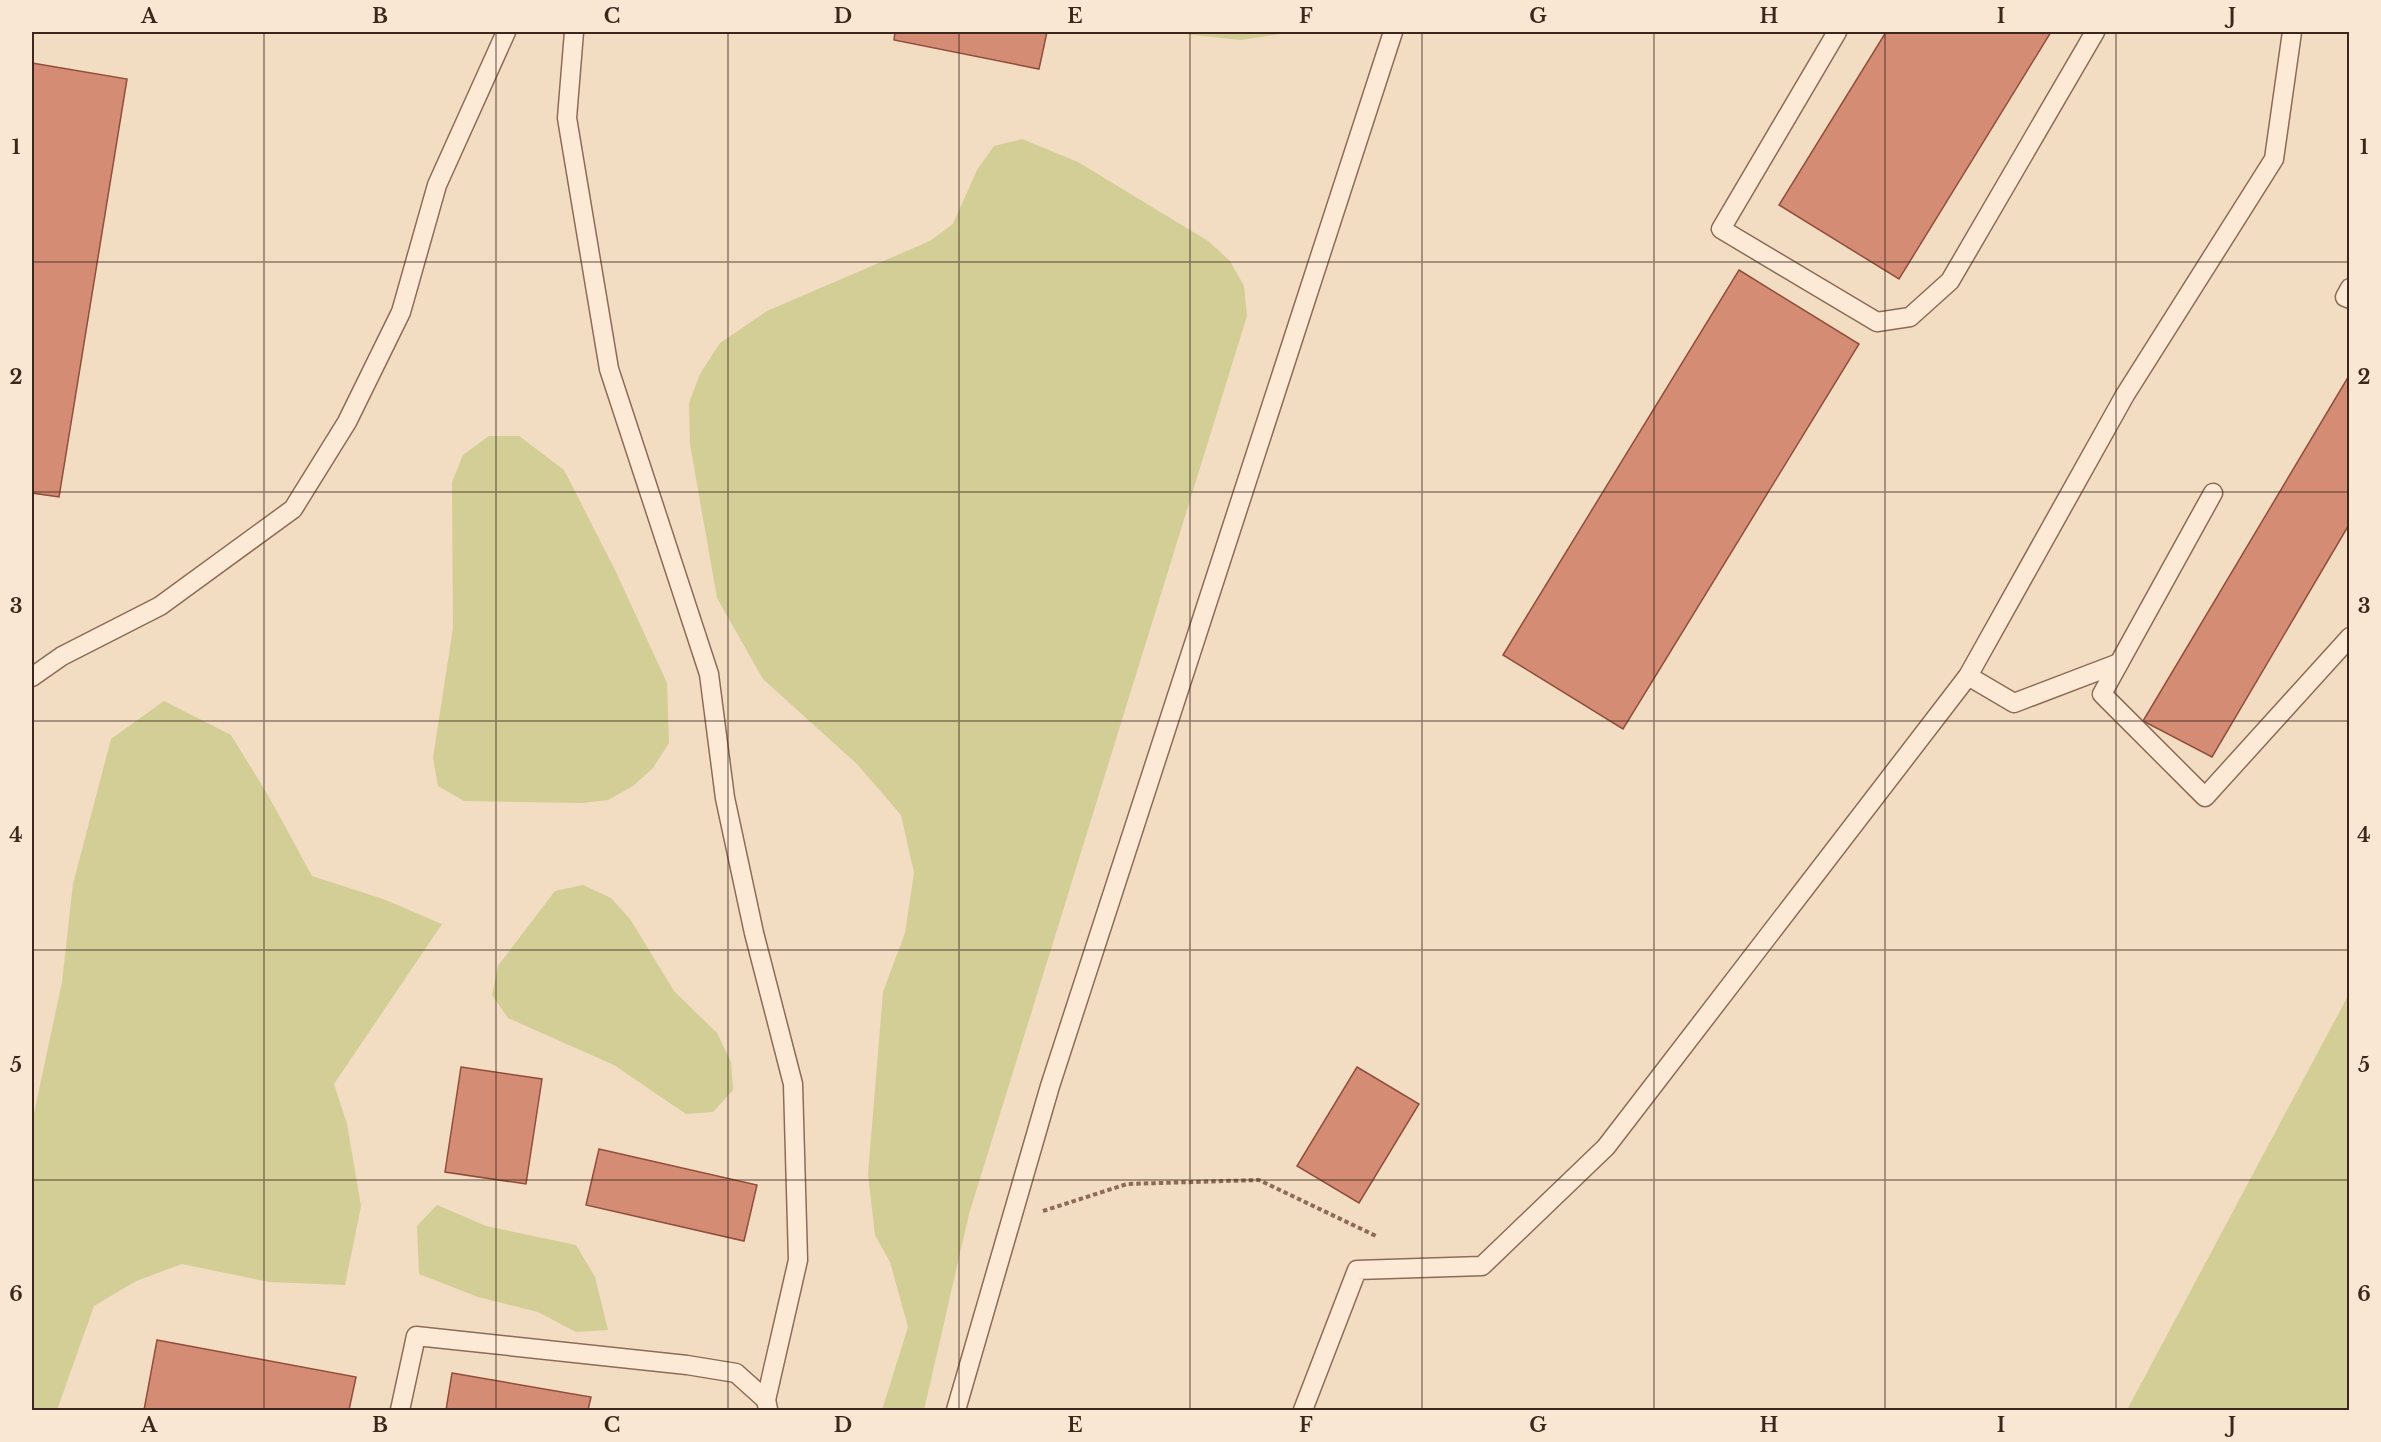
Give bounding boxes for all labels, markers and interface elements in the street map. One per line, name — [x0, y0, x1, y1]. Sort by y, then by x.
text: A — [140, 4, 158, 28]
text: B — [372, 4, 388, 28]
text: C — [604, 4, 620, 28]
text: D — [834, 4, 852, 28]
text: E — [1067, 4, 1083, 28]
text: F — [1299, 4, 1313, 28]
text: G — [1529, 4, 1547, 28]
text: H — [1760, 4, 1779, 28]
text: I — [1997, 4, 2005, 28]
text: J — [2224, 4, 2236, 28]
text: 1 — [12, 135, 21, 159]
text: 1 — [2360, 135, 2369, 159]
text: 2 — [9, 365, 23, 389]
text: 2 — [2357, 365, 2371, 389]
text: 3 — [10, 594, 22, 618]
text: 3 — [2358, 594, 2370, 618]
text: 4 — [9, 823, 23, 847]
text: 4 — [2357, 823, 2371, 847]
text: 5 — [10, 1053, 22, 1077]
text: 5 — [2358, 1053, 2370, 1077]
text: 6 — [9, 1282, 23, 1306]
text: 6 — [2357, 1282, 2371, 1306]
text: A — [140, 1413, 158, 1437]
text: B — [372, 1413, 388, 1437]
text: C — [604, 1413, 620, 1437]
text: D — [834, 1413, 852, 1437]
text: E — [1067, 1413, 1083, 1437]
text: F — [1299, 1413, 1313, 1437]
text: G — [1529, 1413, 1547, 1437]
text: H — [1760, 1413, 1779, 1437]
text: I — [1997, 1413, 2005, 1437]
text: J — [2224, 1413, 2236, 1437]

